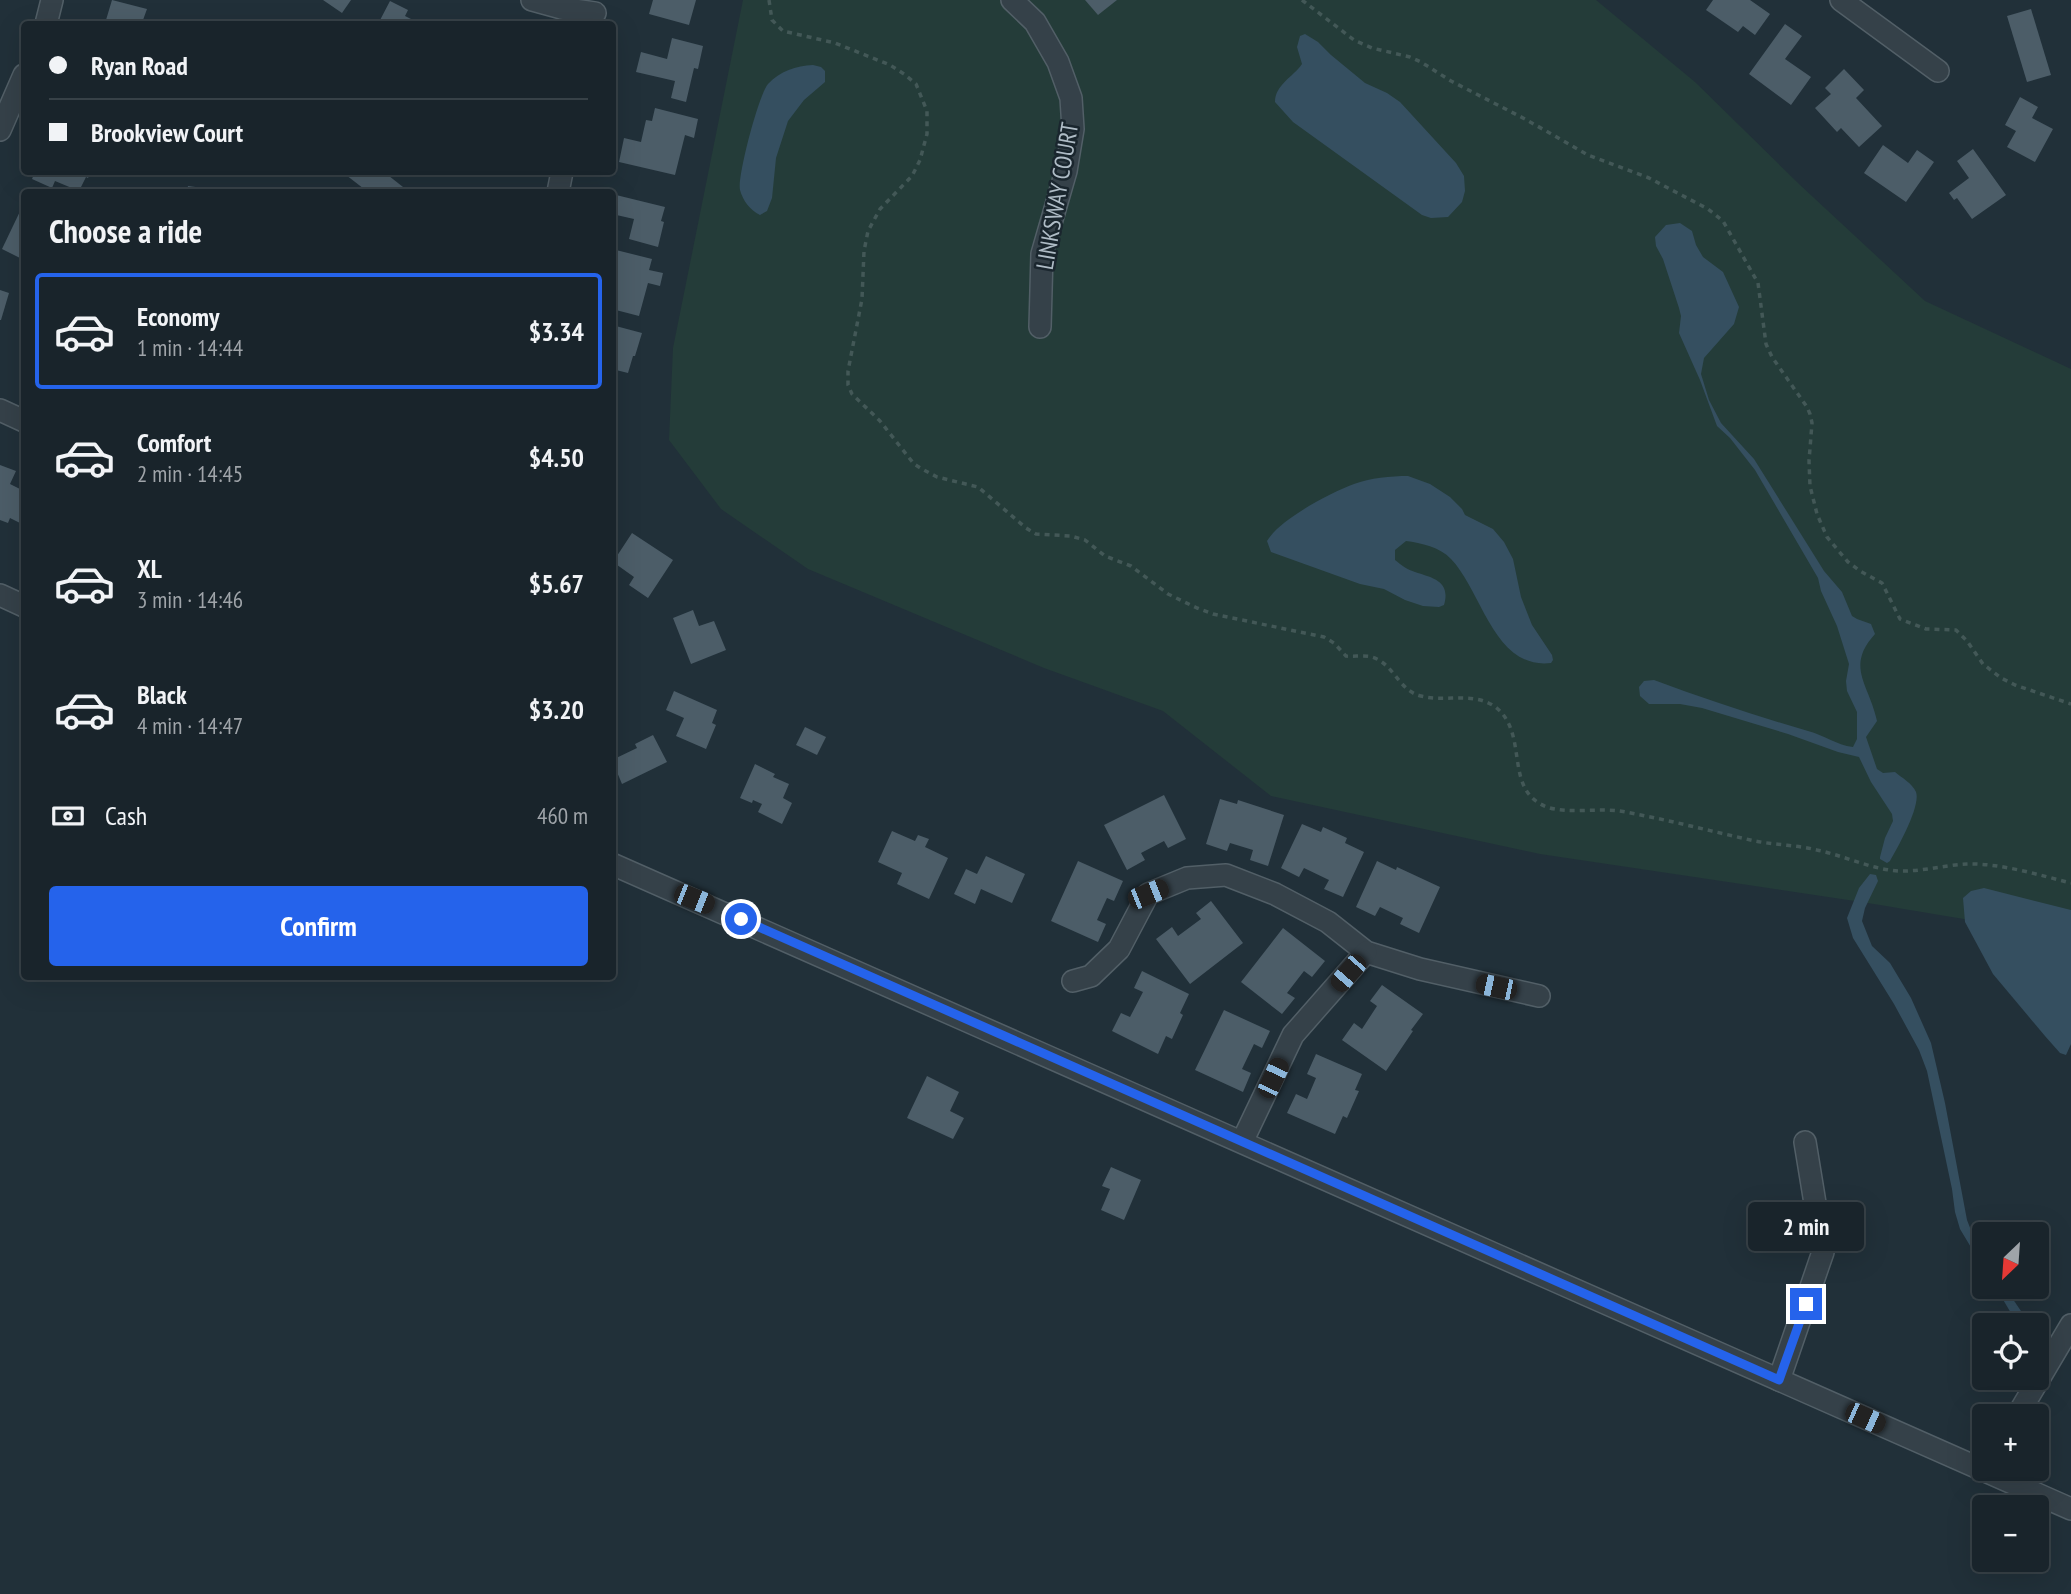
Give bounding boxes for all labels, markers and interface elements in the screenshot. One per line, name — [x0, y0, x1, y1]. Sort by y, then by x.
text: Ryan Road — [91, 49, 188, 82]
text: Brookview Court — [91, 116, 243, 149]
street label: LINKSWAY COURT — [1029, 120, 1085, 272]
text: Choose a ride — [49, 210, 202, 252]
icon: car — [53, 300, 116, 363]
text: Economy — [137, 300, 219, 333]
text: $3.34 — [529, 315, 584, 348]
text: 1 min · 14:44 — [137, 333, 243, 362]
icon: car — [53, 426, 116, 489]
text: Comfort — [137, 426, 211, 459]
text: $4.50 — [529, 441, 584, 474]
text: 2 min · 14:45 — [137, 459, 243, 488]
icon: car — [53, 552, 116, 615]
text: XL — [137, 552, 162, 585]
text: $5.67 — [529, 567, 584, 600]
text: 3 min · 14:46 — [137, 585, 243, 614]
icon: car — [53, 678, 116, 741]
text: Black — [137, 678, 187, 711]
text: $3.20 — [529, 693, 584, 726]
text: 4 min · 14:47 — [137, 711, 243, 740]
icon: cash — [49, 797, 87, 835]
text: Cash — [105, 799, 147, 832]
text: 460 m — [537, 801, 588, 830]
car — [1125, 876, 1172, 912]
car — [671, 881, 718, 917]
button: Confirm — [49, 886, 588, 966]
route start — [725, 903, 757, 935]
car — [1327, 950, 1370, 996]
car — [1474, 972, 1519, 1002]
car — [1255, 1055, 1292, 1101]
callout: 2 min — [1748, 1202, 1864, 1252]
text: 2 min — [1783, 1212, 1829, 1241]
north arrow — [1972, 1222, 2049, 1298]
map controls — [1972, 1222, 2049, 1572]
route end — [1790, 1288, 1822, 1320]
button: locate — [1972, 1313, 2049, 1390]
car — [1842, 1400, 1889, 1436]
button: + — [1972, 1404, 2049, 1481]
button: − — [1972, 1495, 2049, 1572]

